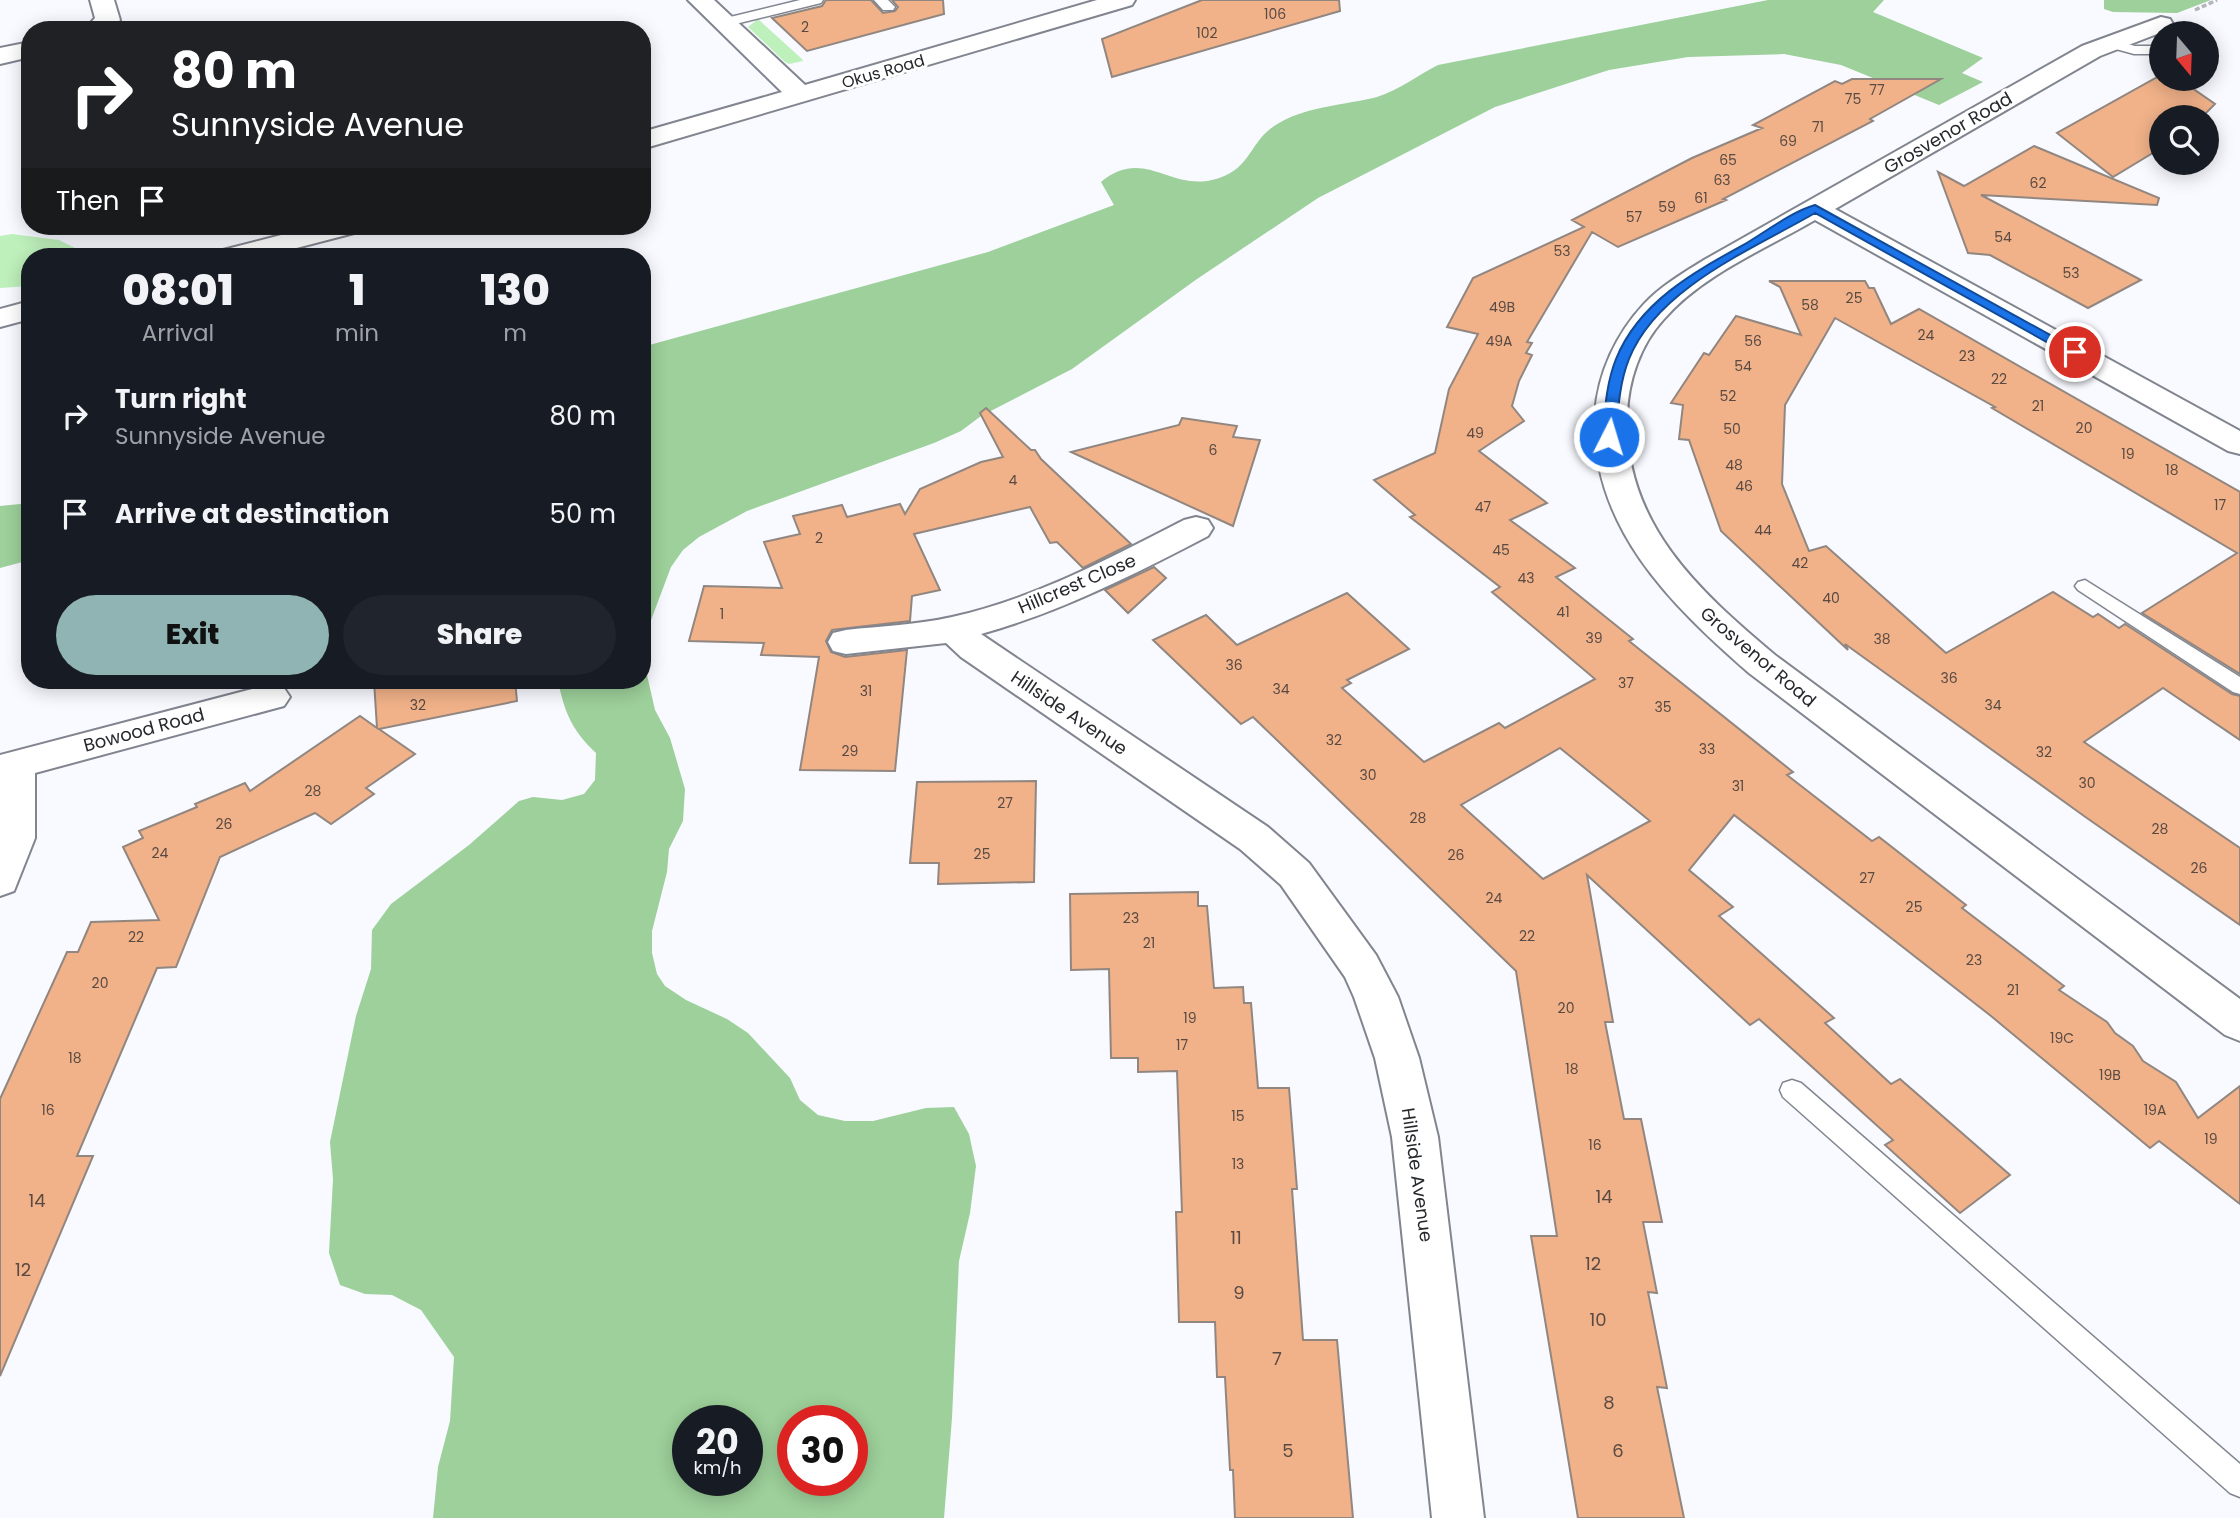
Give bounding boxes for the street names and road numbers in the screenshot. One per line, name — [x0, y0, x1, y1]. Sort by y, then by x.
street label: Okus Road — [839, 49, 927, 94]
street label: Grosvenor Road — [1879, 86, 2016, 179]
street label: Hillcrest Close — [1014, 547, 1140, 620]
street label: Grosvenor Road — [1695, 601, 1822, 713]
street label: Hillside Avenue — [1006, 664, 1132, 761]
street label: Bowood Road — [81, 701, 207, 758]
street label: Hillside Avenue — [1396, 1106, 1439, 1244]

